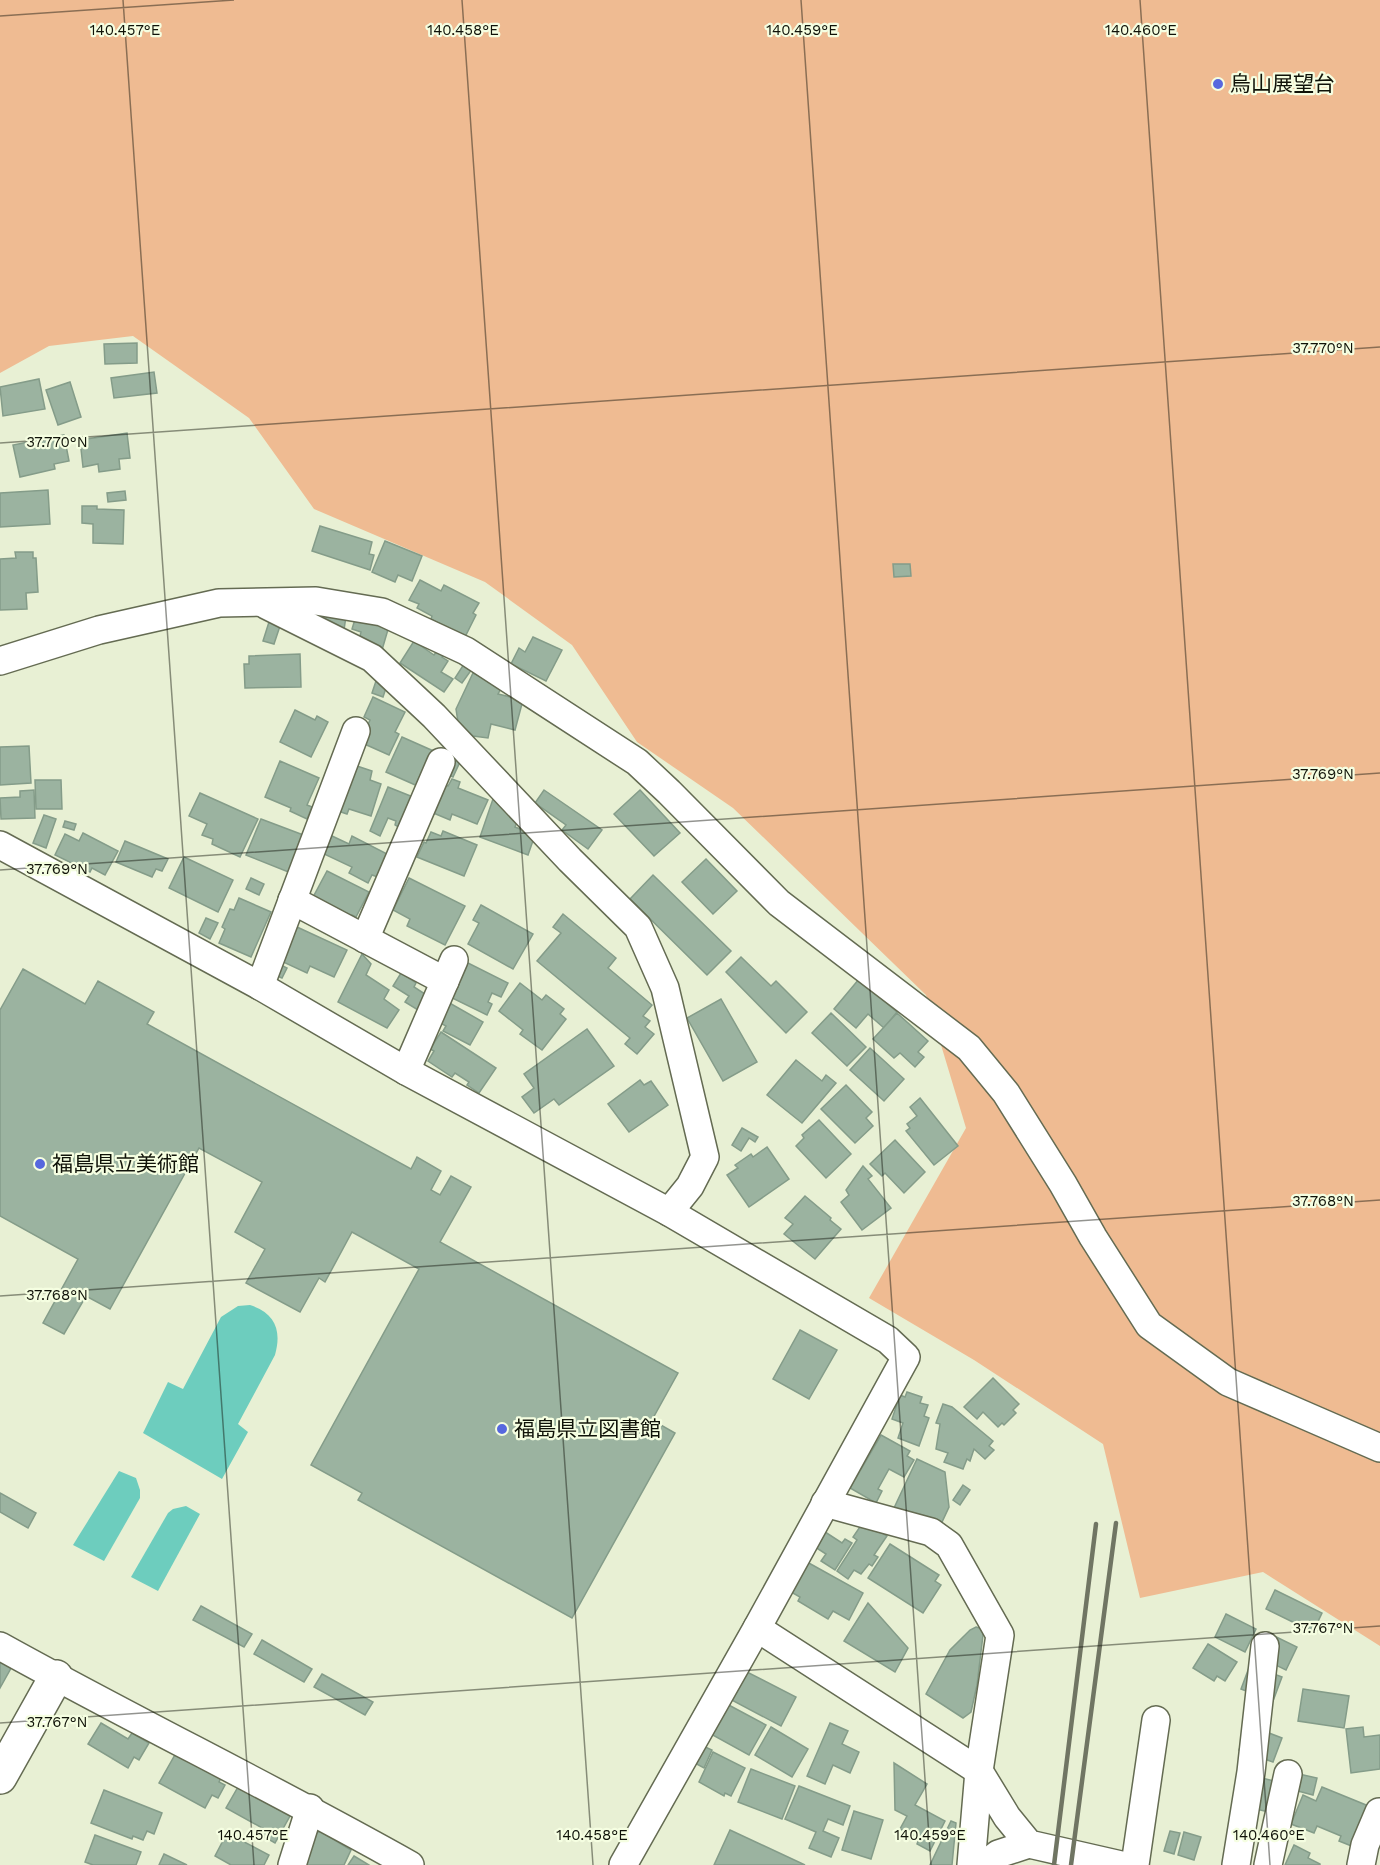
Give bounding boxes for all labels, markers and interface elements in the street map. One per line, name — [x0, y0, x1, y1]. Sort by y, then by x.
text: 140.457°E — [90, 21, 160, 39]
text: 140.458°E — [427, 21, 499, 39]
text: 140.459°E — [766, 21, 838, 39]
text: 140.460°E — [1105, 21, 1177, 39]
place label: 烏山展望台 — [1230, 71, 1335, 96]
marker: 烏山展望台 — [1211, 77, 1225, 91]
text: 37.770°N — [1292, 339, 1354, 357]
text: 37.770°N — [26, 433, 88, 451]
text: 37.769°N — [1292, 765, 1354, 783]
text: 37.769°N — [26, 860, 88, 878]
place label: 福島県立美術館 — [52, 1151, 199, 1176]
marker: 福島県立美術館 — [33, 1157, 47, 1171]
text: 37.768°N — [1292, 1192, 1354, 1210]
text: 37.768°N — [26, 1286, 88, 1304]
place label: 福島県立図書館 — [514, 1416, 661, 1441]
marker: 福島県立図書館 — [495, 1422, 509, 1436]
text: 37.767°N — [1292, 1619, 1354, 1637]
text: 37.767°N — [26, 1713, 88, 1731]
text: 140.457°E — [218, 1826, 288, 1844]
text: 140.458°E — [556, 1826, 628, 1844]
text: 140.459°E — [894, 1826, 966, 1844]
text: 140.460°E — [1233, 1826, 1305, 1844]

